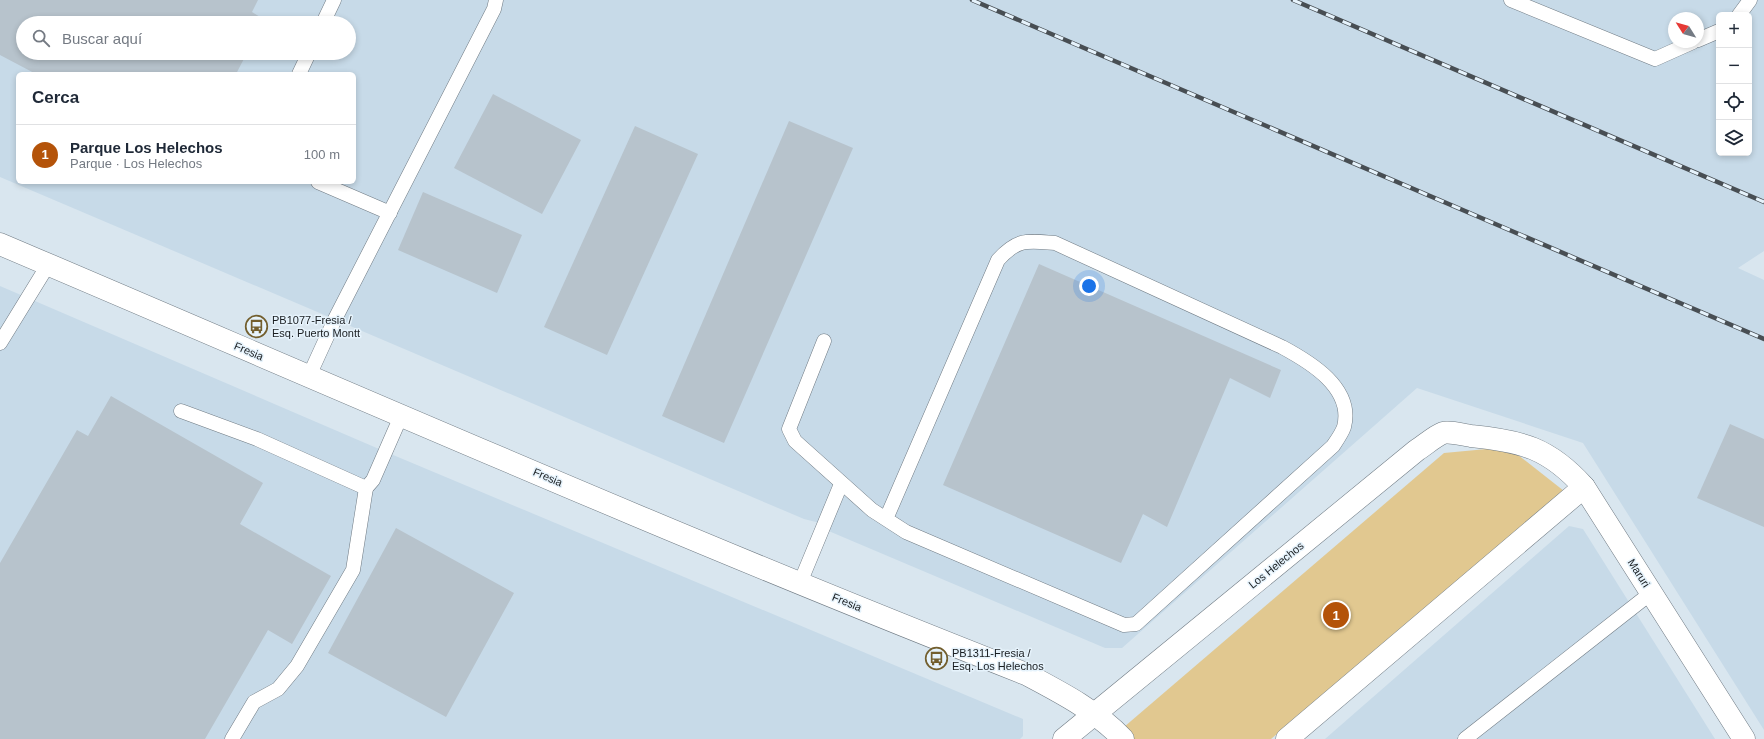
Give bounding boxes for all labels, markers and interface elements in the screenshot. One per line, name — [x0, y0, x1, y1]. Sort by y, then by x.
north arrow — [1668, 12, 1704, 48]
map controls — [1716, 12, 1752, 156]
button: + — [1716, 12, 1752, 48]
search box — [16, 16, 356, 60]
icon: search — [30, 27, 52, 49]
text: Buscar aquí — [62, 30, 142, 47]
button: − — [1716, 48, 1752, 84]
button: locate — [1716, 84, 1752, 120]
text: Cerca — [32, 88, 79, 107]
button: layers — [1716, 120, 1752, 156]
text: Parque Los Helechos — [70, 139, 223, 156]
text: 1 — [41, 147, 49, 162]
text: 100 m — [304, 147, 340, 162]
text: Parque · Los Helechos — [70, 156, 202, 171]
your location — [1079, 276, 1099, 296]
bus stop icon: PB1077-Fresia / Esq. Puerto Montt — [244, 313, 270, 339]
place label: PB1077-Fresia / Esq. Puerto Montt — [272, 314, 360, 339]
street label: Fresia — [233, 340, 266, 363]
street label: Fresia — [532, 466, 565, 489]
street label: Los Helechos — [1246, 539, 1306, 591]
street label: Maruri — [1625, 557, 1653, 589]
street label: Fresia — [831, 591, 864, 614]
pin: 1 — [1323, 600, 1349, 630]
bus stop icon: PB1311-Fresia / Esq. Los Helechos — [924, 646, 950, 672]
place label: PB1311-Fresia / Esq. Los Helechos — [952, 647, 1044, 672]

